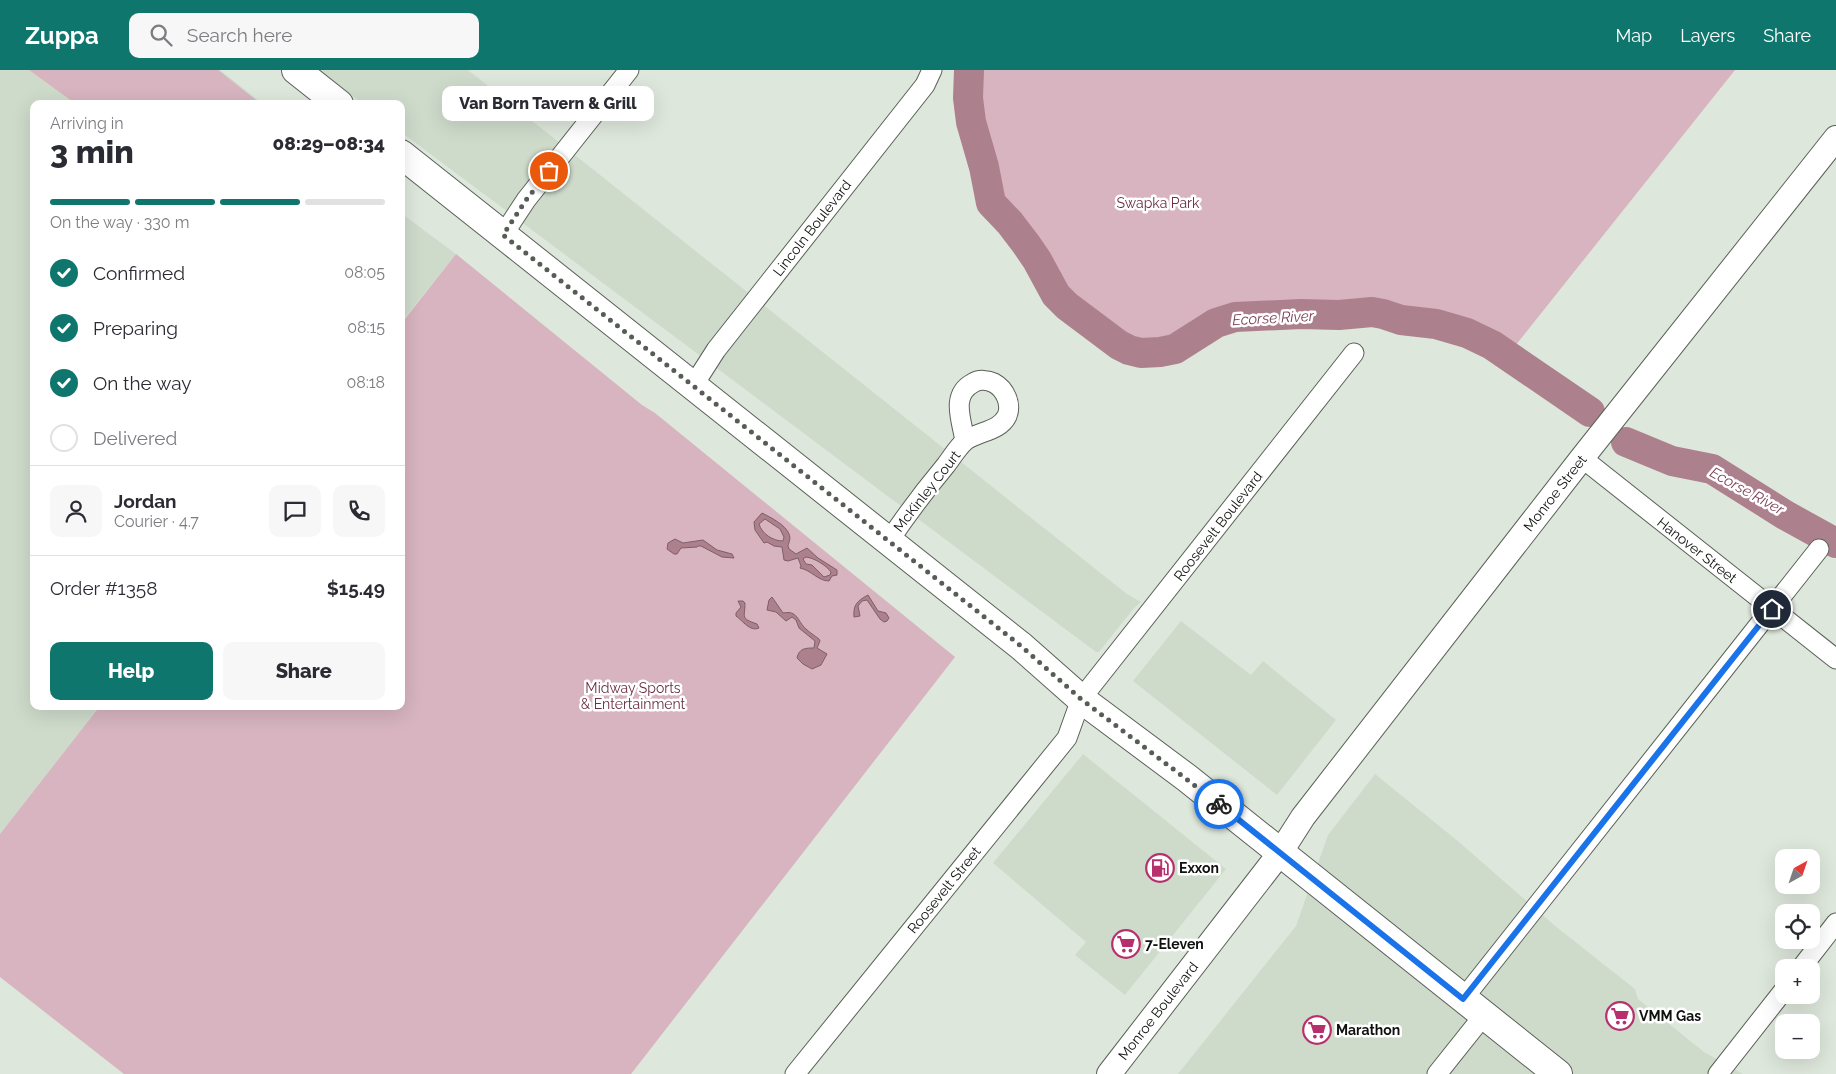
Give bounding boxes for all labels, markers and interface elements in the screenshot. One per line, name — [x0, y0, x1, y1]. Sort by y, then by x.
search box — [129, 13, 479, 58]
text: Zuppa — [25, 21, 99, 50]
icon: search — [147, 21, 175, 49]
text: Search here — [187, 24, 292, 46]
text: Map — [1616, 25, 1652, 46]
text: Layers — [1680, 25, 1735, 46]
text: Share — [1763, 25, 1811, 46]
callout: Van Born Tavern & Grill — [443, 86, 655, 121]
text: Van Born Tavern & Grill — [459, 94, 637, 113]
text: Arriving in — [50, 114, 124, 133]
text: 08:29–08:34 — [273, 132, 385, 154]
text: 3 min — [50, 133, 134, 170]
pin — [528, 150, 570, 192]
icon: bag — [535, 157, 563, 185]
street label: Lincoln Boulevard — [770, 177, 854, 279]
park label: Swapka Park — [1117, 195, 1200, 211]
text: On the way · 330 m — [50, 213, 189, 232]
icon: check — [50, 259, 78, 287]
text: Confirmed — [93, 262, 185, 284]
text: 08:05 — [344, 263, 385, 282]
water label: Ecorse River — [1232, 307, 1315, 329]
icon: check — [50, 314, 78, 342]
text: Preparing — [93, 317, 178, 339]
text: 08:15 — [347, 318, 385, 337]
icon: check — [50, 369, 78, 397]
text: On the way — [93, 372, 192, 394]
text: 08:18 — [346, 373, 385, 392]
text: Delivered — [93, 427, 177, 449]
street label: McKinley Court — [890, 447, 964, 535]
street label: Monroe Street — [1520, 451, 1590, 534]
water label: Ecorse River — [1707, 463, 1788, 519]
street label: Roosevelt Boulevard — [1170, 468, 1266, 584]
button: person — [50, 485, 102, 537]
button: chat — [269, 485, 321, 537]
button: phone — [333, 485, 385, 537]
text: Jordan — [114, 490, 177, 512]
text: Courier · 4.7 — [114, 512, 199, 531]
street label: Hanover Street — [1654, 514, 1740, 586]
text: Order #1358 — [50, 577, 157, 599]
text: $15.49 — [327, 577, 385, 599]
pin — [1751, 588, 1793, 630]
icon: home — [1758, 595, 1786, 623]
button: Help — [50, 642, 213, 700]
button: Share — [223, 642, 385, 700]
park label: Midway Sports & Entertainment — [581, 680, 686, 712]
courier — [1194, 779, 1244, 829]
icon: bike — [1205, 790, 1233, 818]
street label: Roosevelt Street — [904, 843, 984, 936]
north arrow — [1775, 849, 1820, 894]
map controls — [1775, 849, 1820, 1059]
fuel station icon: Exxon — [1145, 853, 1175, 883]
place label: Exxon — [1179, 860, 1219, 876]
button: locate — [1775, 904, 1820, 949]
supermarket icon: 7-Eleven — [1111, 929, 1141, 959]
place label: 7-Eleven — [1145, 936, 1204, 952]
street label: Monroe Boulevard — [1115, 959, 1201, 1063]
button: + — [1775, 959, 1820, 1004]
supermarket icon: VMM Gas — [1605, 1001, 1635, 1031]
place label: VMM Gas — [1639, 1008, 1701, 1024]
button: − — [1775, 1014, 1820, 1059]
supermarket icon: Marathon — [1302, 1015, 1332, 1045]
place label: Marathon — [1336, 1022, 1400, 1038]

